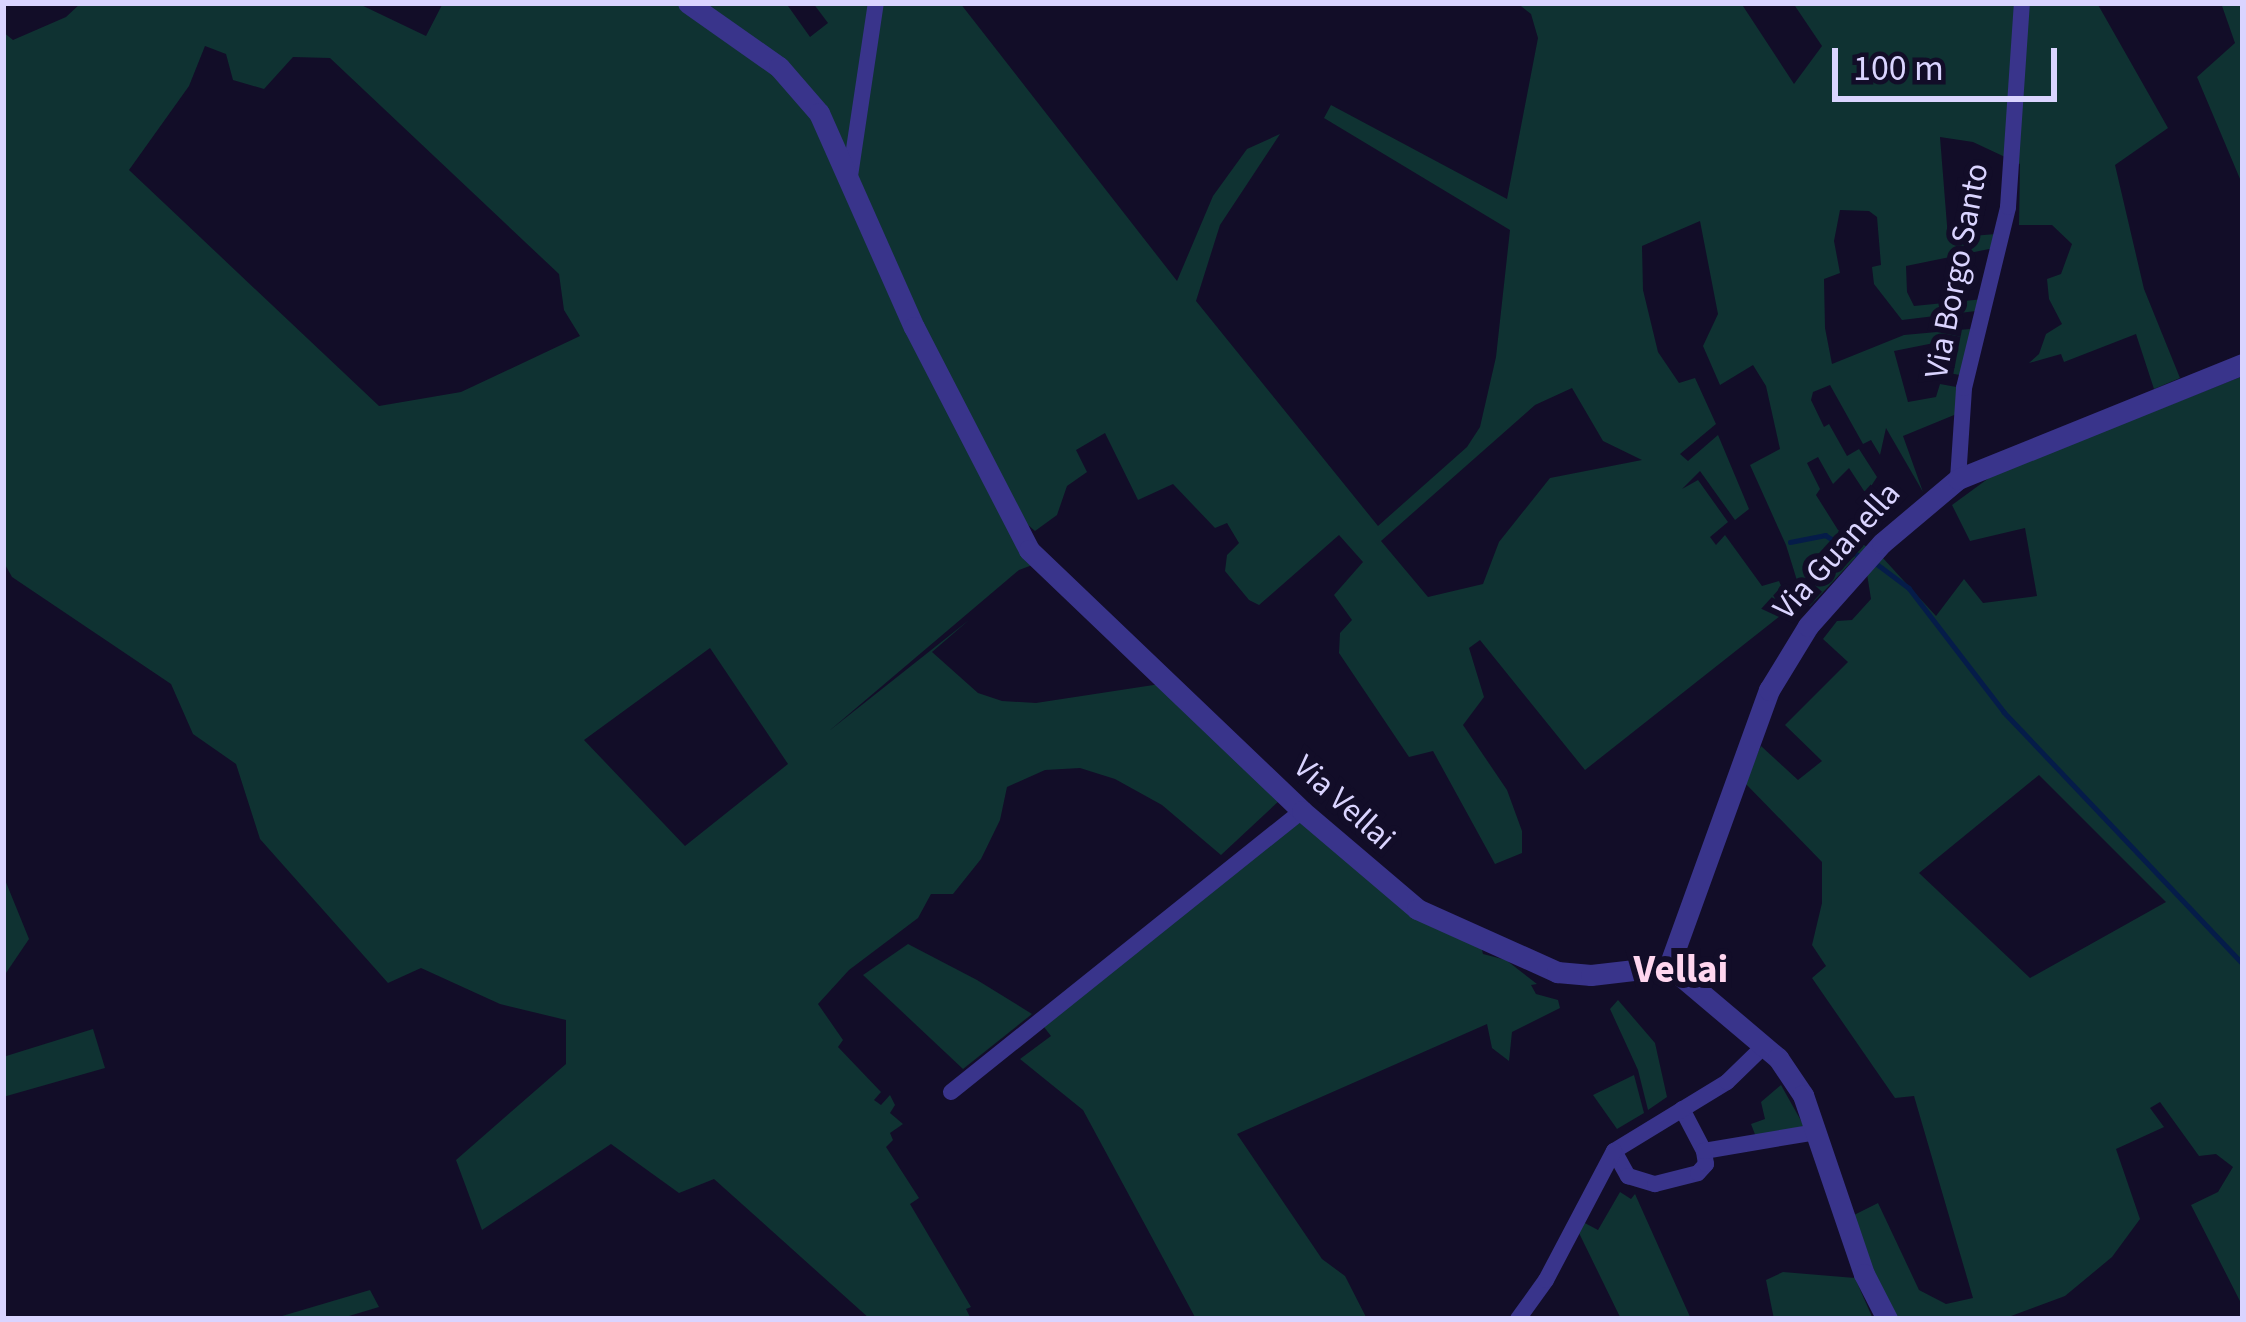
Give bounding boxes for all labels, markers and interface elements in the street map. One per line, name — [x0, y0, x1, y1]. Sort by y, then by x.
scale bar — [1838, 24, 2063, 98]
text: 100 m — [1853, 43, 1944, 94]
street label: Via Borgo Santo — [1917, 160, 1997, 382]
street label: Via Guanella — [1765, 474, 1909, 628]
street label: Via Vellai — [1285, 747, 1403, 859]
district label: Vellai — [1634, 947, 1728, 993]

